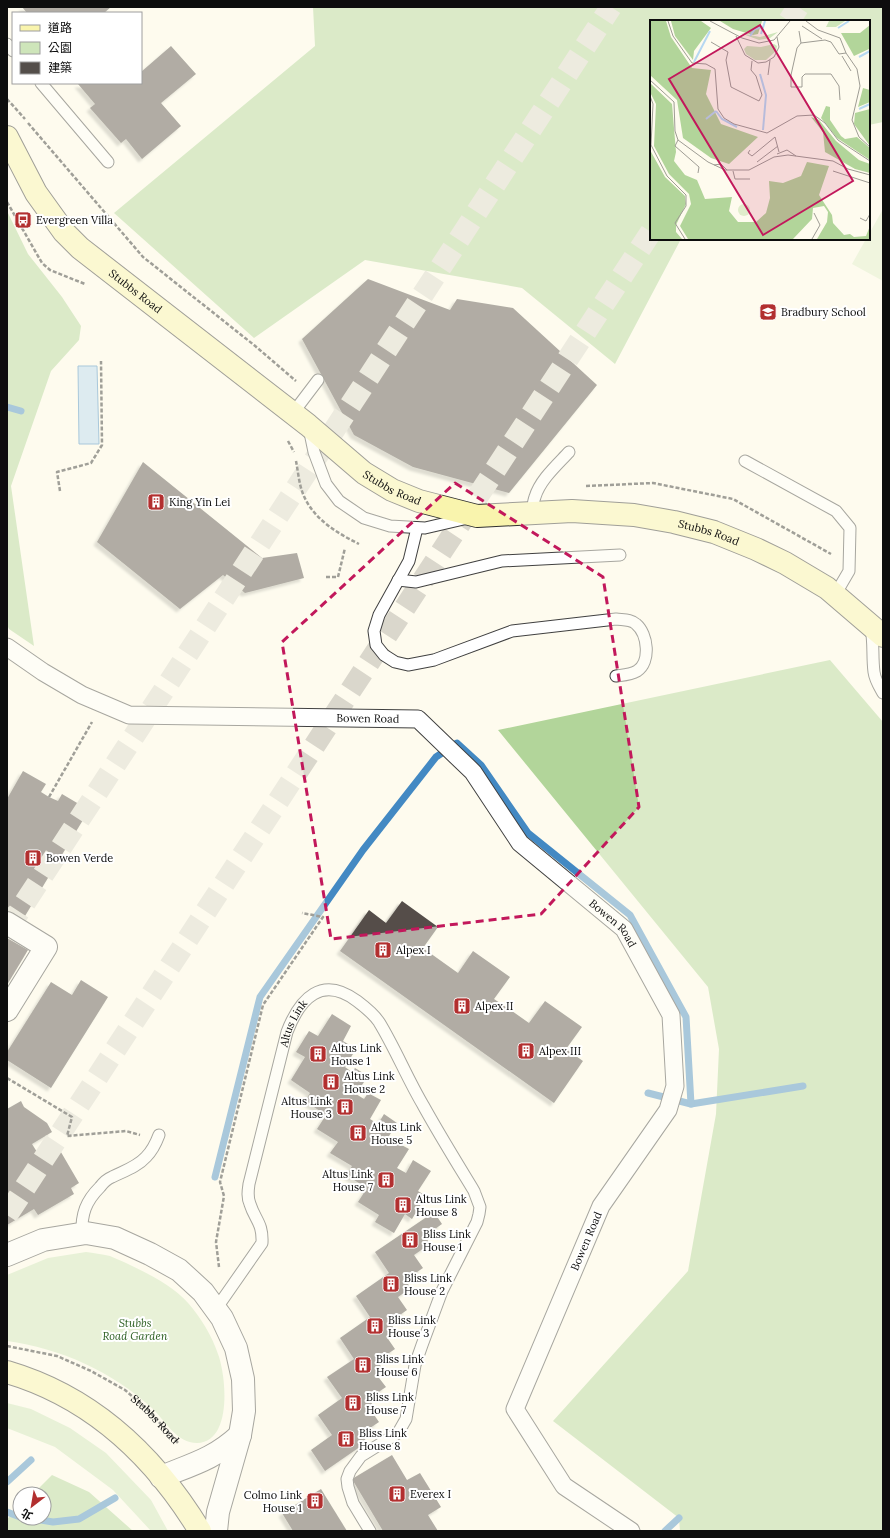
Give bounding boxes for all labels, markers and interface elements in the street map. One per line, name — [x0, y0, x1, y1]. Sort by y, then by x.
legend — [12, 12, 142, 84]
text: 道路 — [48, 20, 72, 35]
inset map — [650, 20, 870, 240]
text: 公園 — [48, 40, 72, 55]
text: 建築 — [48, 60, 72, 75]
bus stop icon: Evergreen Villa — [13, 210, 33, 230]
place label: Evergreen Villa — [36, 213, 113, 227]
street label: Stubbs Road — [106, 266, 165, 316]
school or university icon: Bradbury School — [758, 302, 778, 322]
place label: Bradbury School — [781, 305, 866, 319]
street label: Stubbs Road — [361, 467, 424, 508]
building icon: King Yin Lei — [146, 492, 166, 512]
place label: King Yin Lei — [169, 495, 230, 509]
street label: Stubbs Road — [677, 516, 742, 549]
street label: Bowen Road — [336, 711, 400, 726]
building icon: Bowen Verde — [23, 848, 43, 868]
place label: Bowen Verde — [46, 851, 113, 865]
street label: Bowen Road — [586, 896, 640, 950]
building icon: Alpex I — [373, 940, 393, 960]
place label: Alpex I — [395, 943, 431, 957]
building icon: Alpex II — [452, 996, 472, 1016]
street label: Altus Link — [276, 997, 310, 1049]
place label: Alpex II — [474, 999, 514, 1013]
place label: Altus Link House 1 — [330, 1041, 382, 1068]
building icon: Alpex III — [516, 1041, 536, 1061]
building icon: Altus Link House 1 — [308, 1044, 328, 1064]
place label: Alpex III — [538, 1044, 581, 1058]
place label: Altus Link House 2 — [343, 1069, 395, 1096]
building icon: Altus Link House 2 — [321, 1072, 341, 1092]
place label: Altus Link House 3 — [280, 1094, 332, 1121]
building icon: Altus Link House 3 — [335, 1097, 355, 1117]
place label: Altus Link House 5 — [370, 1120, 422, 1147]
building icon: Altus Link House 5 — [348, 1123, 368, 1143]
place label: Altus Link House 7 — [321, 1167, 373, 1194]
building icon: Altus Link House 7 — [376, 1170, 396, 1190]
place label: Altus Link House 8 — [415, 1192, 467, 1219]
building icon: Altus Link House 8 — [393, 1195, 413, 1215]
street label: Bowen Road — [567, 1209, 605, 1273]
place label: Bliss Link House 1 — [423, 1227, 471, 1254]
building icon: Bliss Link House 1 — [400, 1230, 420, 1250]
place label: Bliss Link House 2 — [404, 1271, 452, 1298]
building icon: Bliss Link House 2 — [381, 1274, 401, 1294]
place label: Bliss Link House 3 — [388, 1313, 436, 1340]
park label: Stubbs Road Garden — [103, 1316, 168, 1343]
building icon: Bliss Link House 3 — [365, 1316, 385, 1336]
place label: Bliss Link House 6 — [376, 1352, 424, 1379]
building icon: Bliss Link House 6 — [353, 1355, 373, 1375]
place label: Bliss Link House 7 — [366, 1390, 414, 1417]
street label: Stubbs Road — [128, 1391, 183, 1447]
building icon: Bliss Link House 7 — [343, 1393, 363, 1413]
place label: Bliss Link House 8 — [359, 1426, 407, 1453]
building icon: Bliss Link House 8 — [336, 1429, 356, 1449]
building icon: Everex I — [387, 1484, 407, 1504]
north arrow — [12, 1486, 52, 1526]
place label: Everex I — [410, 1487, 452, 1501]
place label: Colmo Link House 1 — [244, 1488, 302, 1515]
building icon: Colmo Link House 1 — [305, 1491, 325, 1511]
text: 北 — [19, 1506, 35, 1523]

